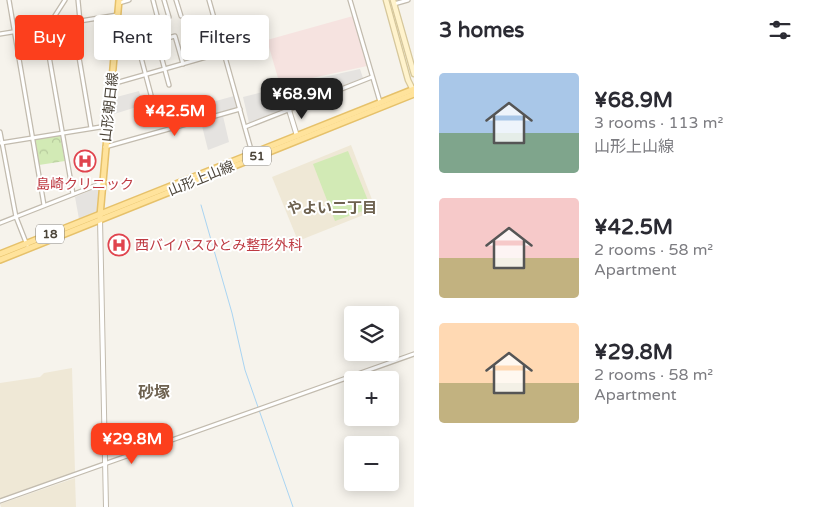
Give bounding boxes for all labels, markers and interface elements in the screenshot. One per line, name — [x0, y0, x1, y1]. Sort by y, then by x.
chip: Buy — [15, 15, 84, 60]
chip: Rent — [94, 15, 171, 60]
chip: Filters — [181, 15, 269, 60]
icon: filters — [766, 16, 794, 44]
text: 3 homes — [439, 18, 524, 43]
street label: 山形朝日線 — [97, 71, 122, 143]
pin: ¥68.9M — [261, 78, 343, 120]
text: ¥68.9M — [272, 84, 332, 104]
text: ¥68.9M — [594, 88, 673, 113]
icon: home — [479, 93, 539, 153]
pin: ¥42.5M — [134, 94, 216, 137]
text: ¥42.5M — [145, 101, 205, 121]
text: 3 rooms · 113 m² — [594, 113, 723, 133]
text: 山形上山線 — [594, 137, 674, 157]
road number: 51 — [243, 146, 271, 166]
hospital icon: 島崎クリニック — [73, 149, 97, 173]
street label: 山形上山線 — [166, 157, 237, 199]
place label: 島崎クリニック — [36, 176, 134, 193]
district label: やよい二丁目 — [287, 199, 377, 217]
text: ¥42.5M — [594, 215, 673, 240]
icon: home — [479, 218, 539, 278]
road number: 18 — [36, 224, 64, 243]
hospital icon: 西バイパスひとみ整形外科 — [107, 233, 131, 257]
place label: 西バイパスひとみ整形外科 — [135, 237, 302, 254]
text: 2 rooms · 58 m² — [594, 240, 713, 260]
text: Apartment — [594, 260, 677, 280]
map controls — [344, 306, 399, 491]
button: layers — [344, 306, 399, 361]
text: ¥29.8M — [594, 340, 673, 365]
icon: home — [479, 343, 539, 403]
text: 2 rooms · 58 m² — [594, 365, 713, 385]
button: + — [344, 371, 399, 426]
district label: 砂塚 — [138, 383, 170, 403]
text: Apartment — [594, 385, 677, 405]
pin: ¥29.8M — [91, 422, 173, 465]
text: ¥29.8M — [102, 429, 162, 449]
button: − — [344, 436, 399, 491]

